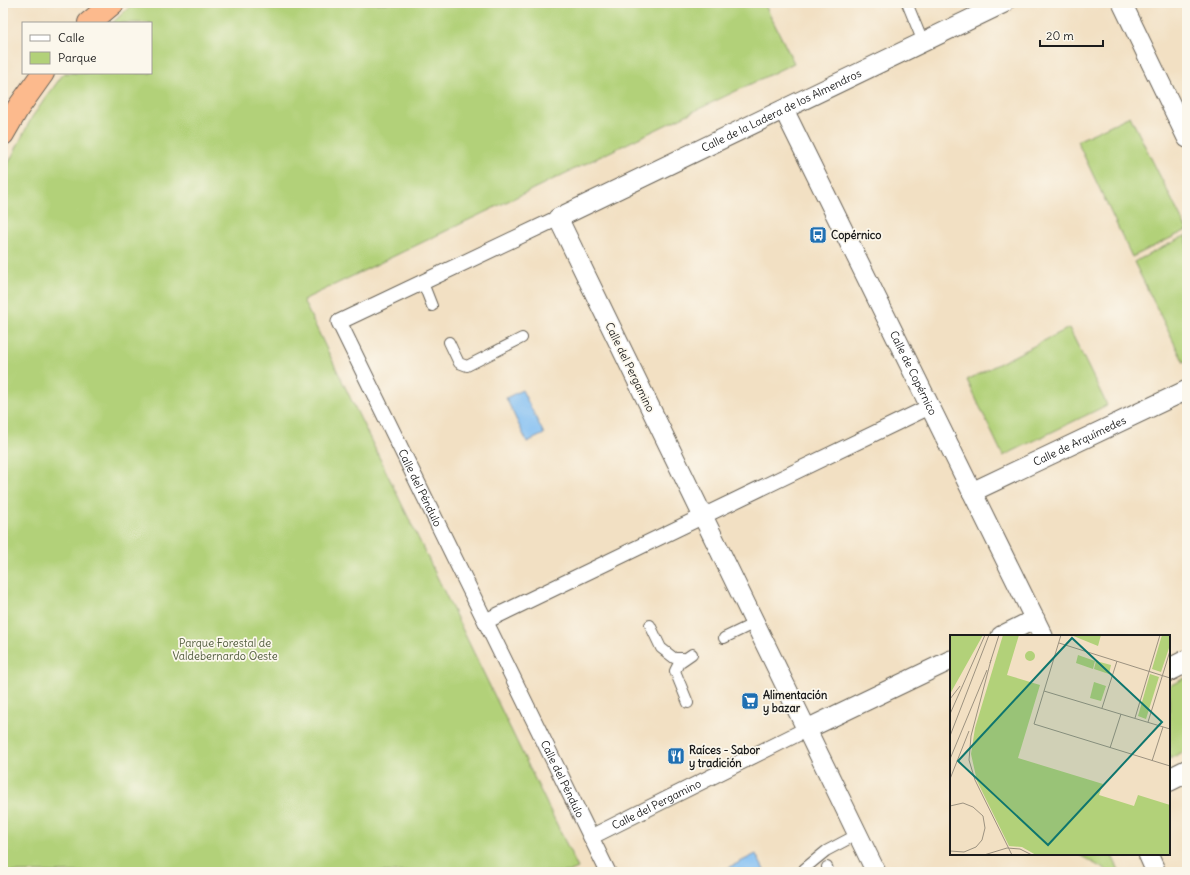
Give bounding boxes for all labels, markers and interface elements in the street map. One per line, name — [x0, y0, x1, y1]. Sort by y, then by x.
legend — [22, 22, 152, 74]
scale bar — [1040, 22, 1103, 48]
text: 20 m — [1046, 28, 1074, 43]
text: Calle — [58, 30, 85, 45]
text: Parque — [58, 50, 97, 65]
street label: Calle de la Ladera de los Almendros — [699, 66, 863, 155]
bus stop icon: Copérnico — [808, 225, 828, 245]
place label: Copérnico — [831, 228, 882, 243]
street label: Calle del Pergamino — [602, 320, 658, 414]
street label: Calle de Copérnico — [887, 328, 940, 417]
street label: Calle de Arquímedes — [1031, 413, 1128, 469]
street label: Calle del Péndulo — [395, 447, 445, 529]
inset map — [950, 635, 1170, 855]
park label: Parque Forestal de Valdebernardo Oeste — [172, 636, 278, 663]
place label: Alimentación y bazar — [763, 688, 828, 716]
supermarket icon: Alimentación y bazar — [740, 691, 760, 711]
street label: Calle del Péndulo — [538, 738, 587, 820]
place label: Raíces - Sabor y tradición — [689, 743, 761, 771]
restaurant icon: Raíces - Sabor y tradición — [666, 746, 686, 766]
street label: Calle del Pergamino — [609, 776, 703, 833]

